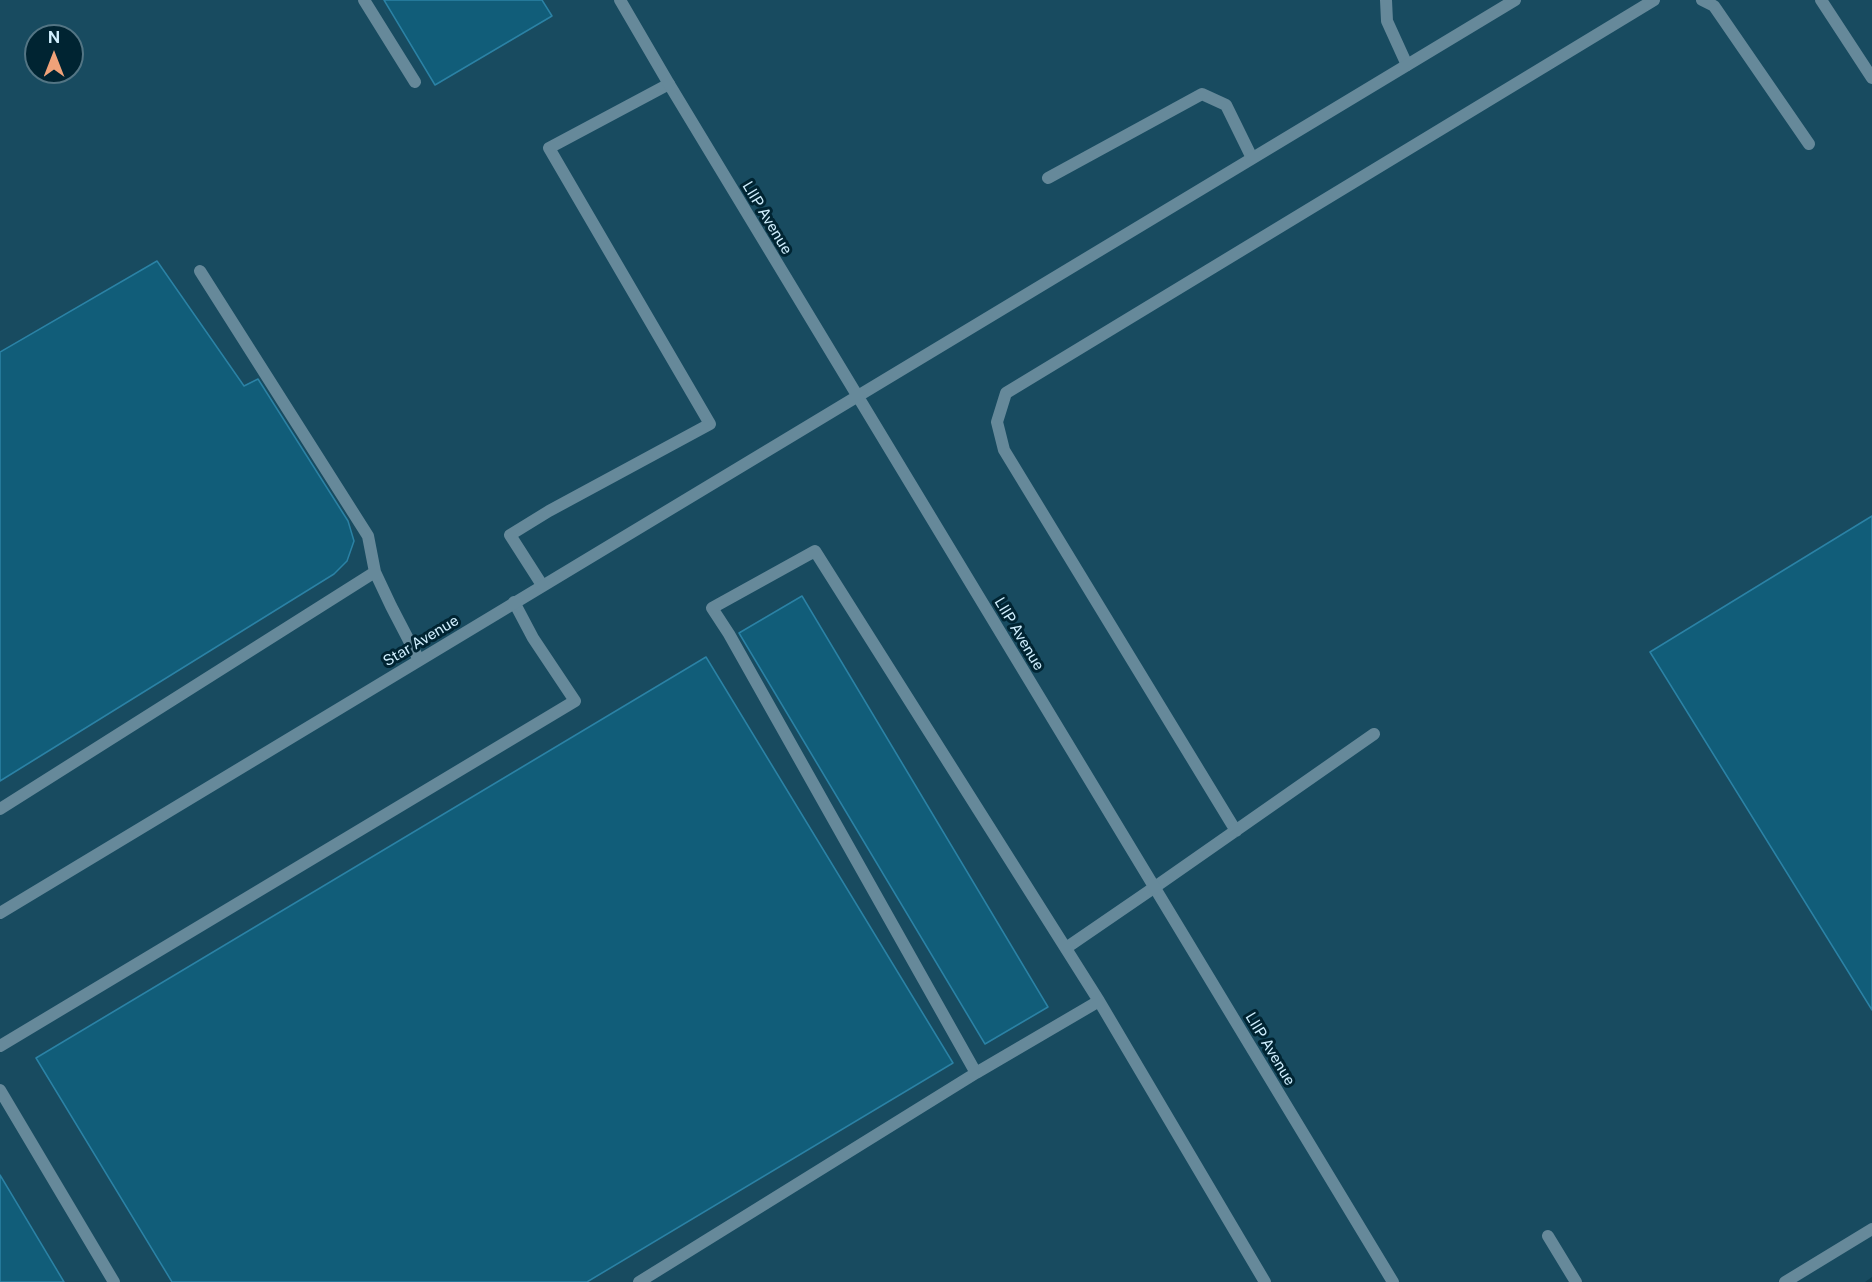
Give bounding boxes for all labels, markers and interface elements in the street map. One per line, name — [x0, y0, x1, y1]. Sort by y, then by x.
north arrow — [24, 24, 84, 84]
text: N — [48, 28, 60, 47]
street label: LIIP Avenue — [738, 178, 796, 258]
street label: LIIP Avenue — [990, 594, 1048, 674]
street label: Star Avenue — [380, 611, 462, 671]
street label: LIIP Avenue — [1241, 1009, 1299, 1089]

